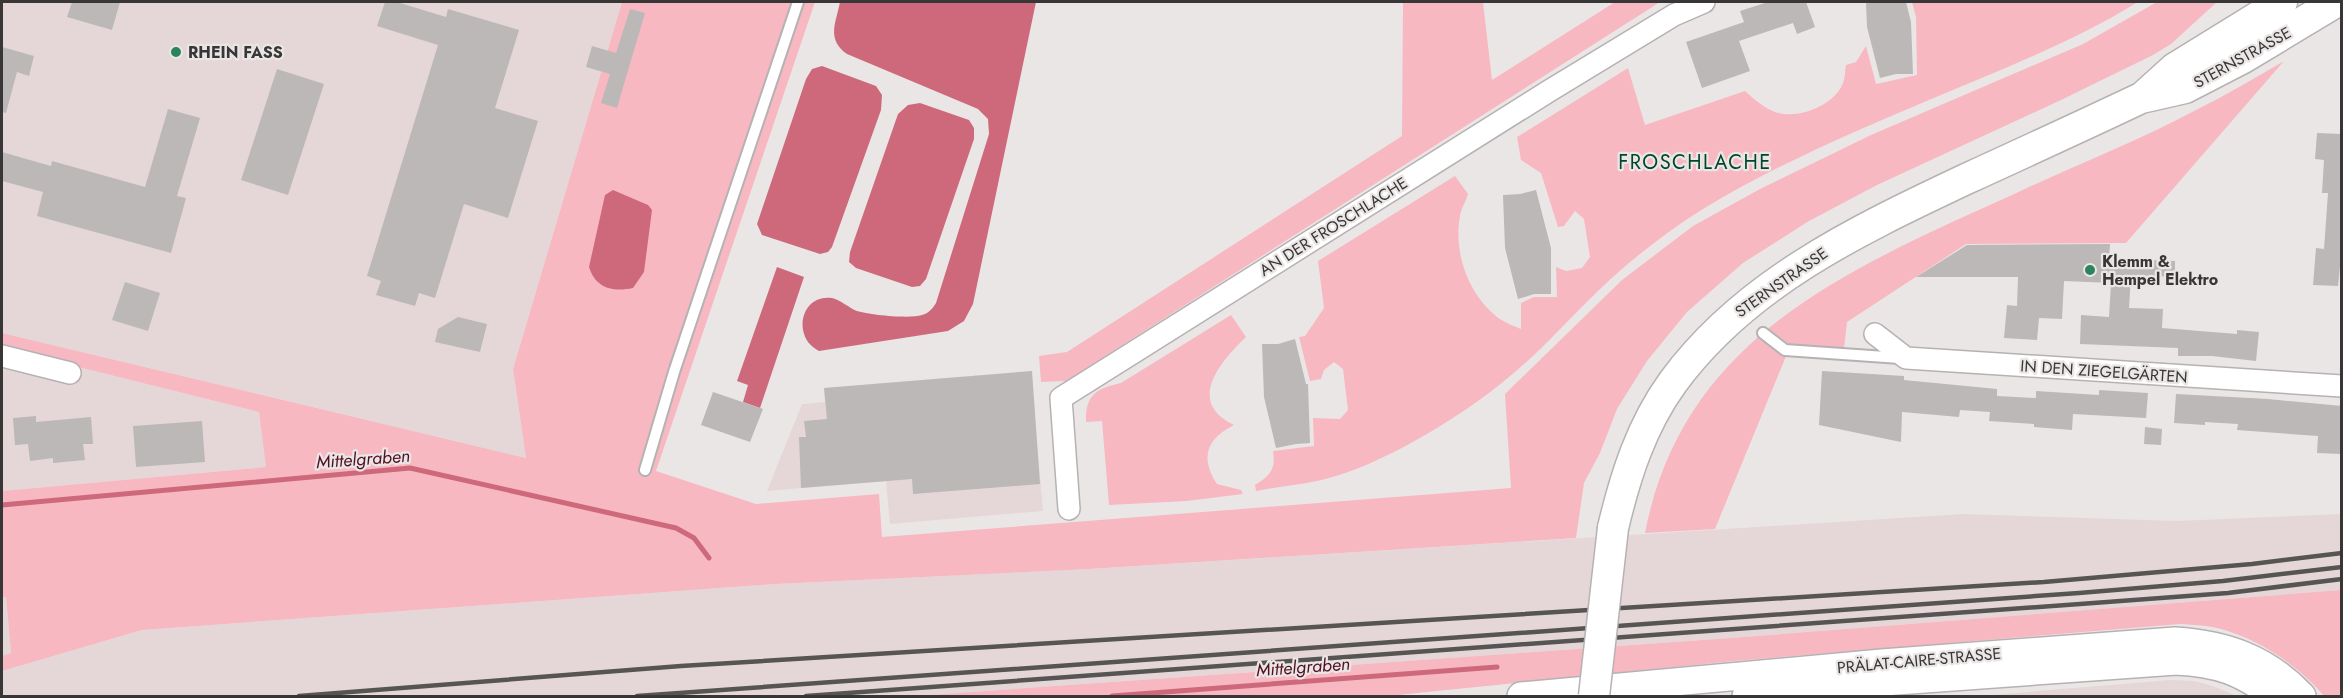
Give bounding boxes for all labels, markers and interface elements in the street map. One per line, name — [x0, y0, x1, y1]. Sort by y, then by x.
street label: STERNSTRASSE — [2189, 21, 2295, 94]
place label: RHEIN FASS — [188, 41, 283, 64]
marker: RHEIN FASS — [169, 45, 183, 59]
district label: FROSCHLACHE — [1618, 148, 1772, 177]
street label: AN DER FROSCHLACHE — [1255, 171, 1412, 281]
street label: STERNSTRASSE — [1730, 242, 1832, 323]
place label: Klemm & Hempel Elektro — [2102, 250, 2218, 291]
marker: Klemm & Hempel Elektro — [2083, 263, 2097, 277]
street label: IN DEN ZIEGELGÄRTEN — [2020, 354, 2188, 389]
water label: Mittelgraben — [315, 443, 411, 475]
street label: PRÄLAT-CAIRE-STRASSE — [1836, 642, 2002, 679]
water label: Mittelgraben — [1255, 651, 1351, 683]

